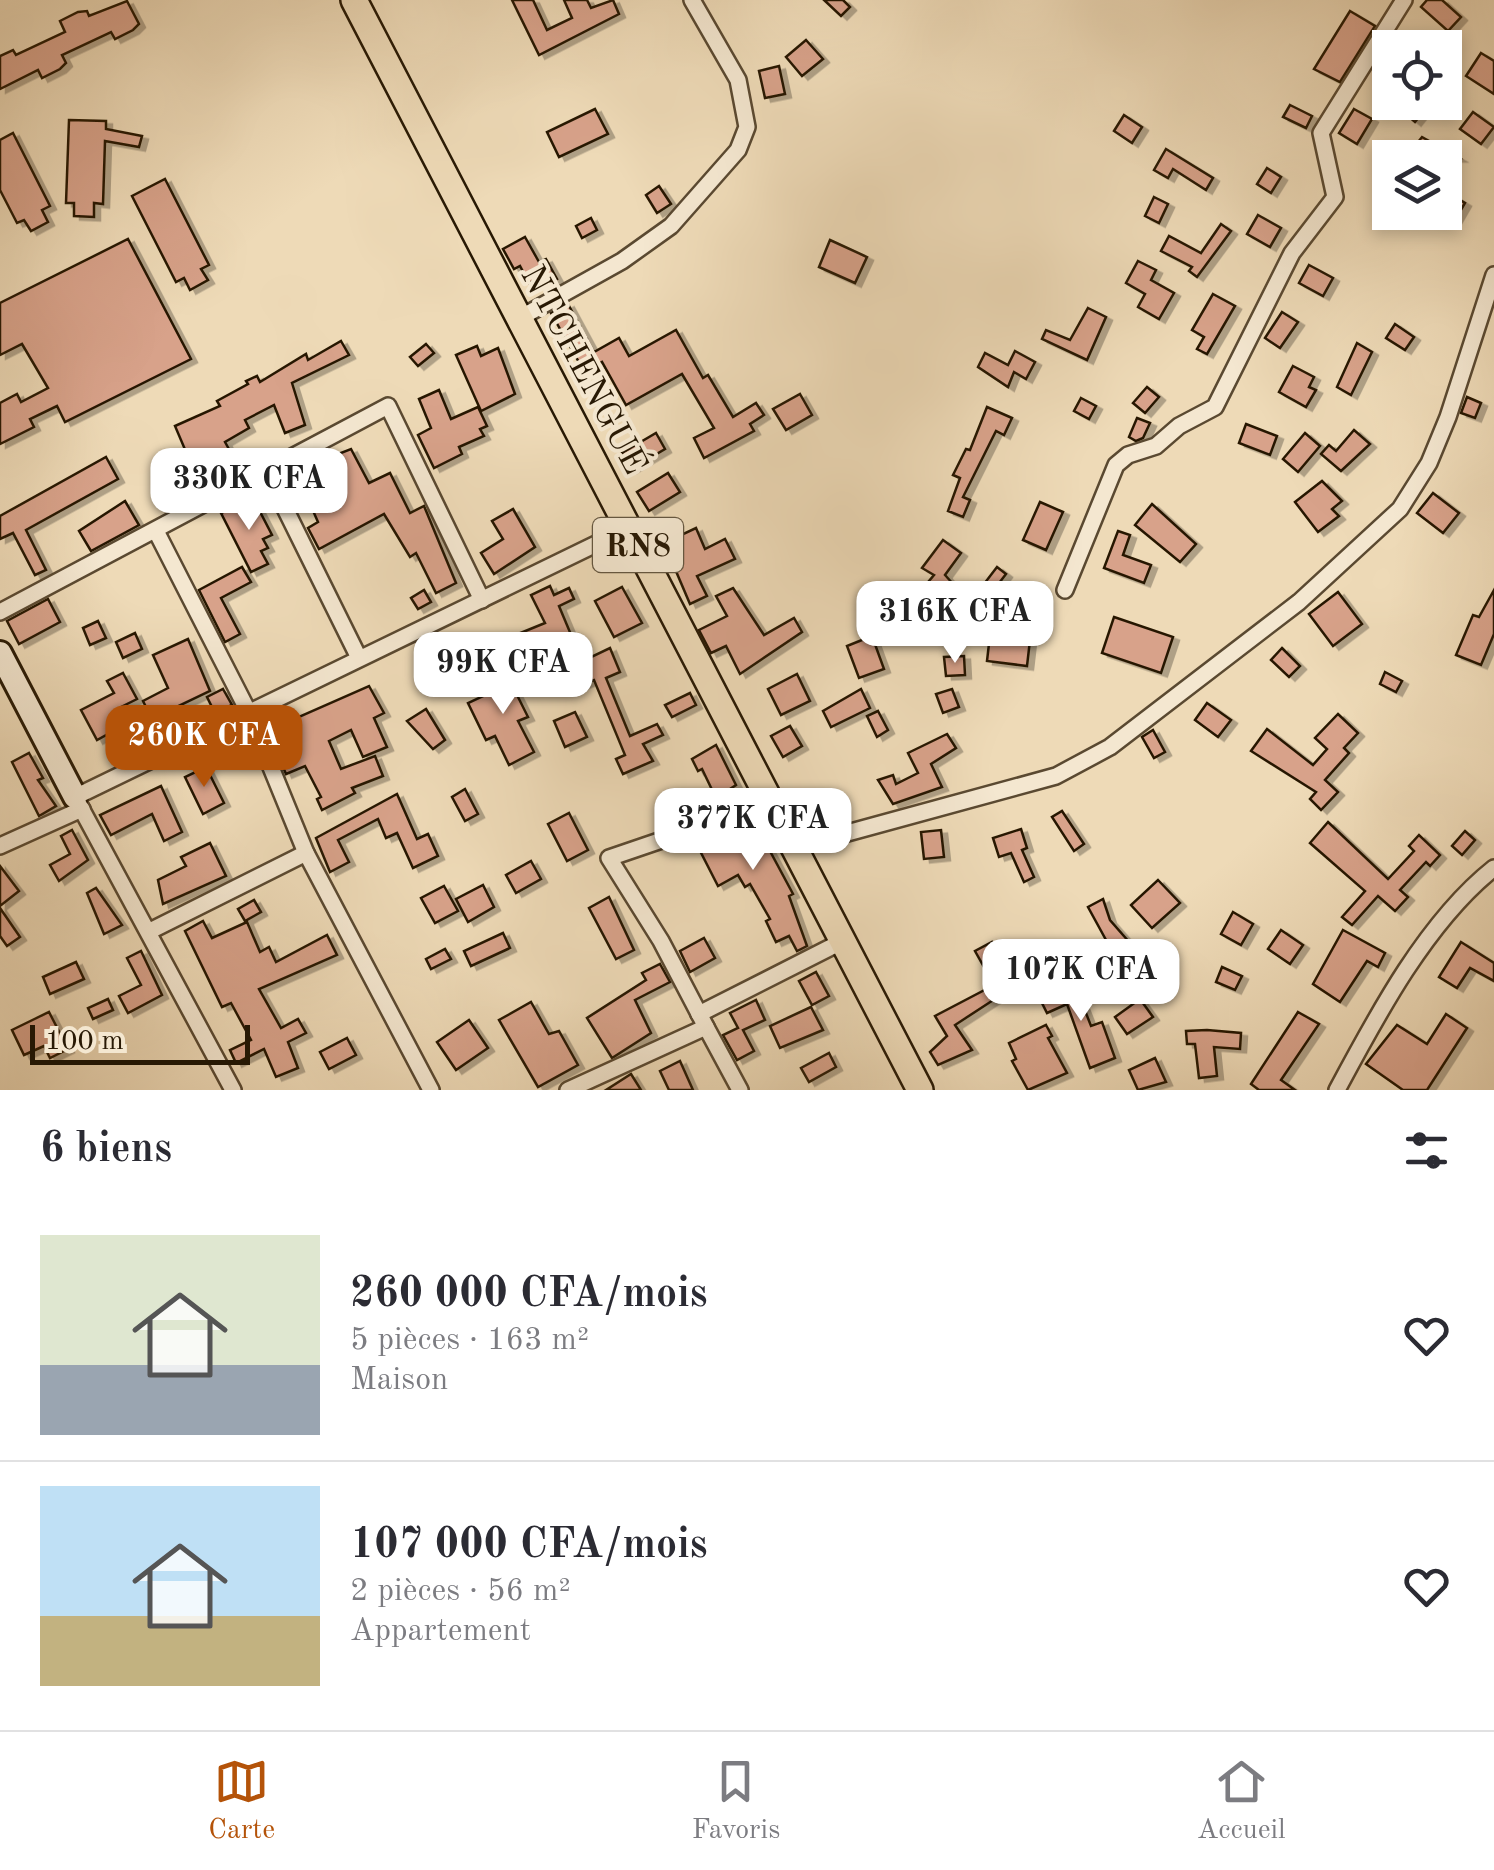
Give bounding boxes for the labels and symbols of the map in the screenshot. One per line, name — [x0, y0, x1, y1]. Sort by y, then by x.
street label: NTCHENGUÉ — [513, 257, 659, 480]
pin: 330K CFA — [146, 448, 352, 533]
road number: RN8 — [593, 518, 683, 572]
pin: 316K CFA — [852, 581, 1058, 666]
pin: 99K CFA — [411, 632, 595, 717]
pin: 260K CFA — [101, 705, 307, 790]
pin: 377K CFA — [650, 788, 856, 873]
pin: 107K CFA — [978, 939, 1184, 1024]
scale bar — [30, 1020, 250, 1064]

